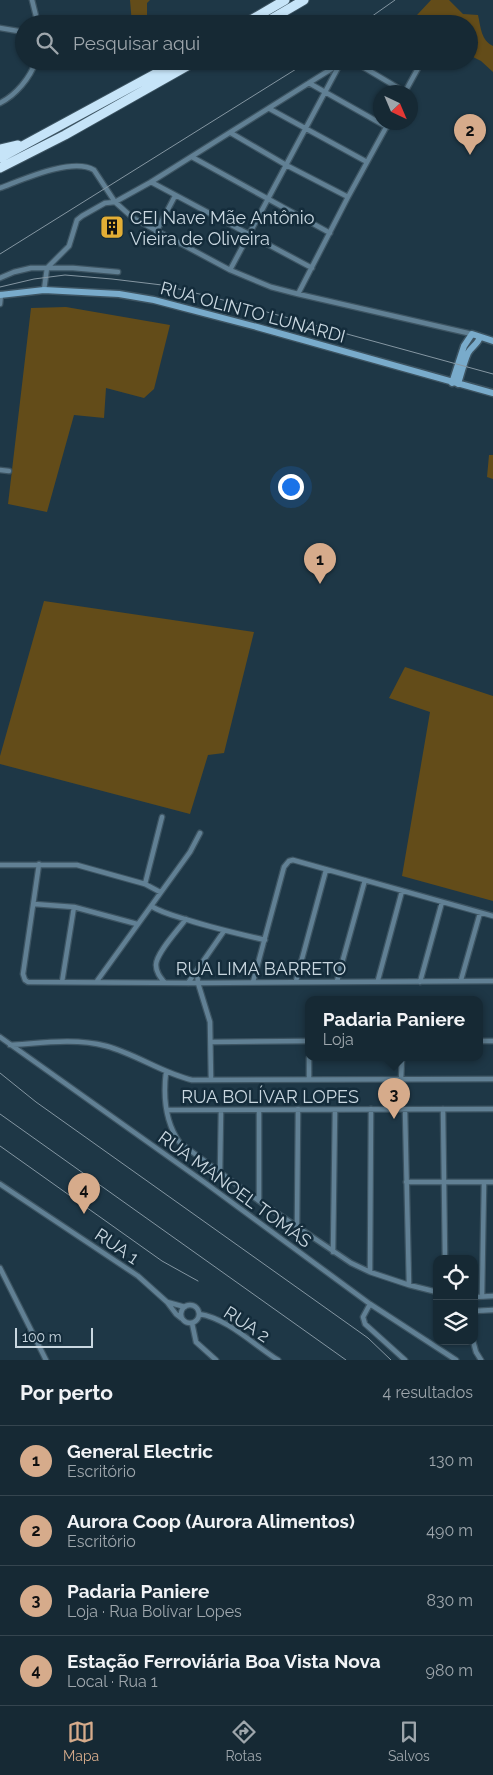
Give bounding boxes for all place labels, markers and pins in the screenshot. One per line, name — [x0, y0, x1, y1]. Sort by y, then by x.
pin: 2 — [454, 114, 486, 155]
place label: CEI Nave Mãe Antônio Vieira de Oliveira — [130, 207, 315, 249]
building icon: CEI Nave Mãe Antônio Vieira de Oliveira — [99, 214, 125, 240]
pin: 1 — [304, 543, 336, 584]
pin: 3 — [378, 1078, 410, 1119]
pin: 4 — [68, 1173, 100, 1214]

